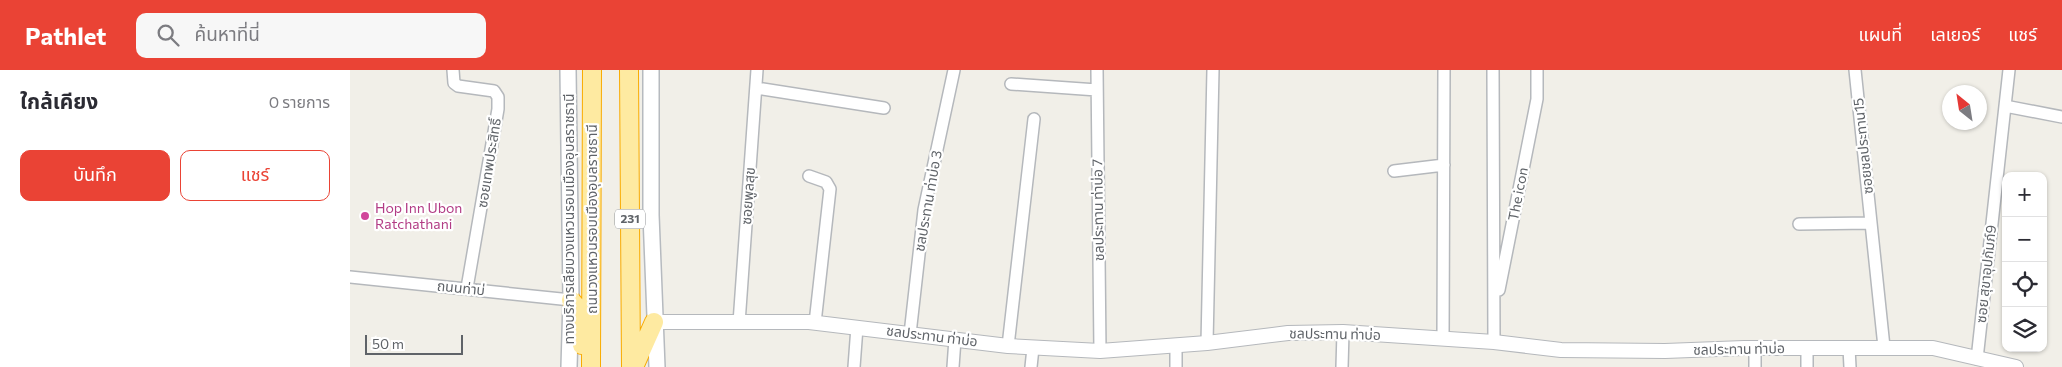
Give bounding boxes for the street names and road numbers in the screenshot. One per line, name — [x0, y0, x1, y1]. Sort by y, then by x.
street label: ทางบริการเลียบวงแหวนรอบเมืองอุบลราชธานี — [560, 94, 578, 344]
street label: ซอยชลประทาน15 — [1849, 97, 1876, 195]
street label: ซอยเทพประสิทธิ์ — [473, 117, 504, 209]
street label: ถนนวงแหวนรอบเมืองอุบลราชธานี — [583, 124, 601, 314]
street label: ชลประทาน ท่าบ่อ 3 — [910, 149, 945, 253]
street label: ชลประทาน ท่าบ่อ 7 — [1088, 159, 1107, 261]
street label: The icon — [1504, 166, 1531, 222]
street label: ซอยพูลสุข — [737, 167, 759, 225]
road number: 231 — [615, 210, 645, 228]
street label: ซอย สุขาอุปกัมภ์9 — [1972, 224, 2000, 324]
street label: ถนนท่าบ่ — [436, 277, 486, 298]
street label: ชลประทาน ท่าบ่อ — [885, 321, 979, 350]
street label: ชลประทาน ท่าบ่อ — [1289, 324, 1381, 343]
street label: ชลประทาน ท่าบ่อ — [1693, 339, 1785, 358]

